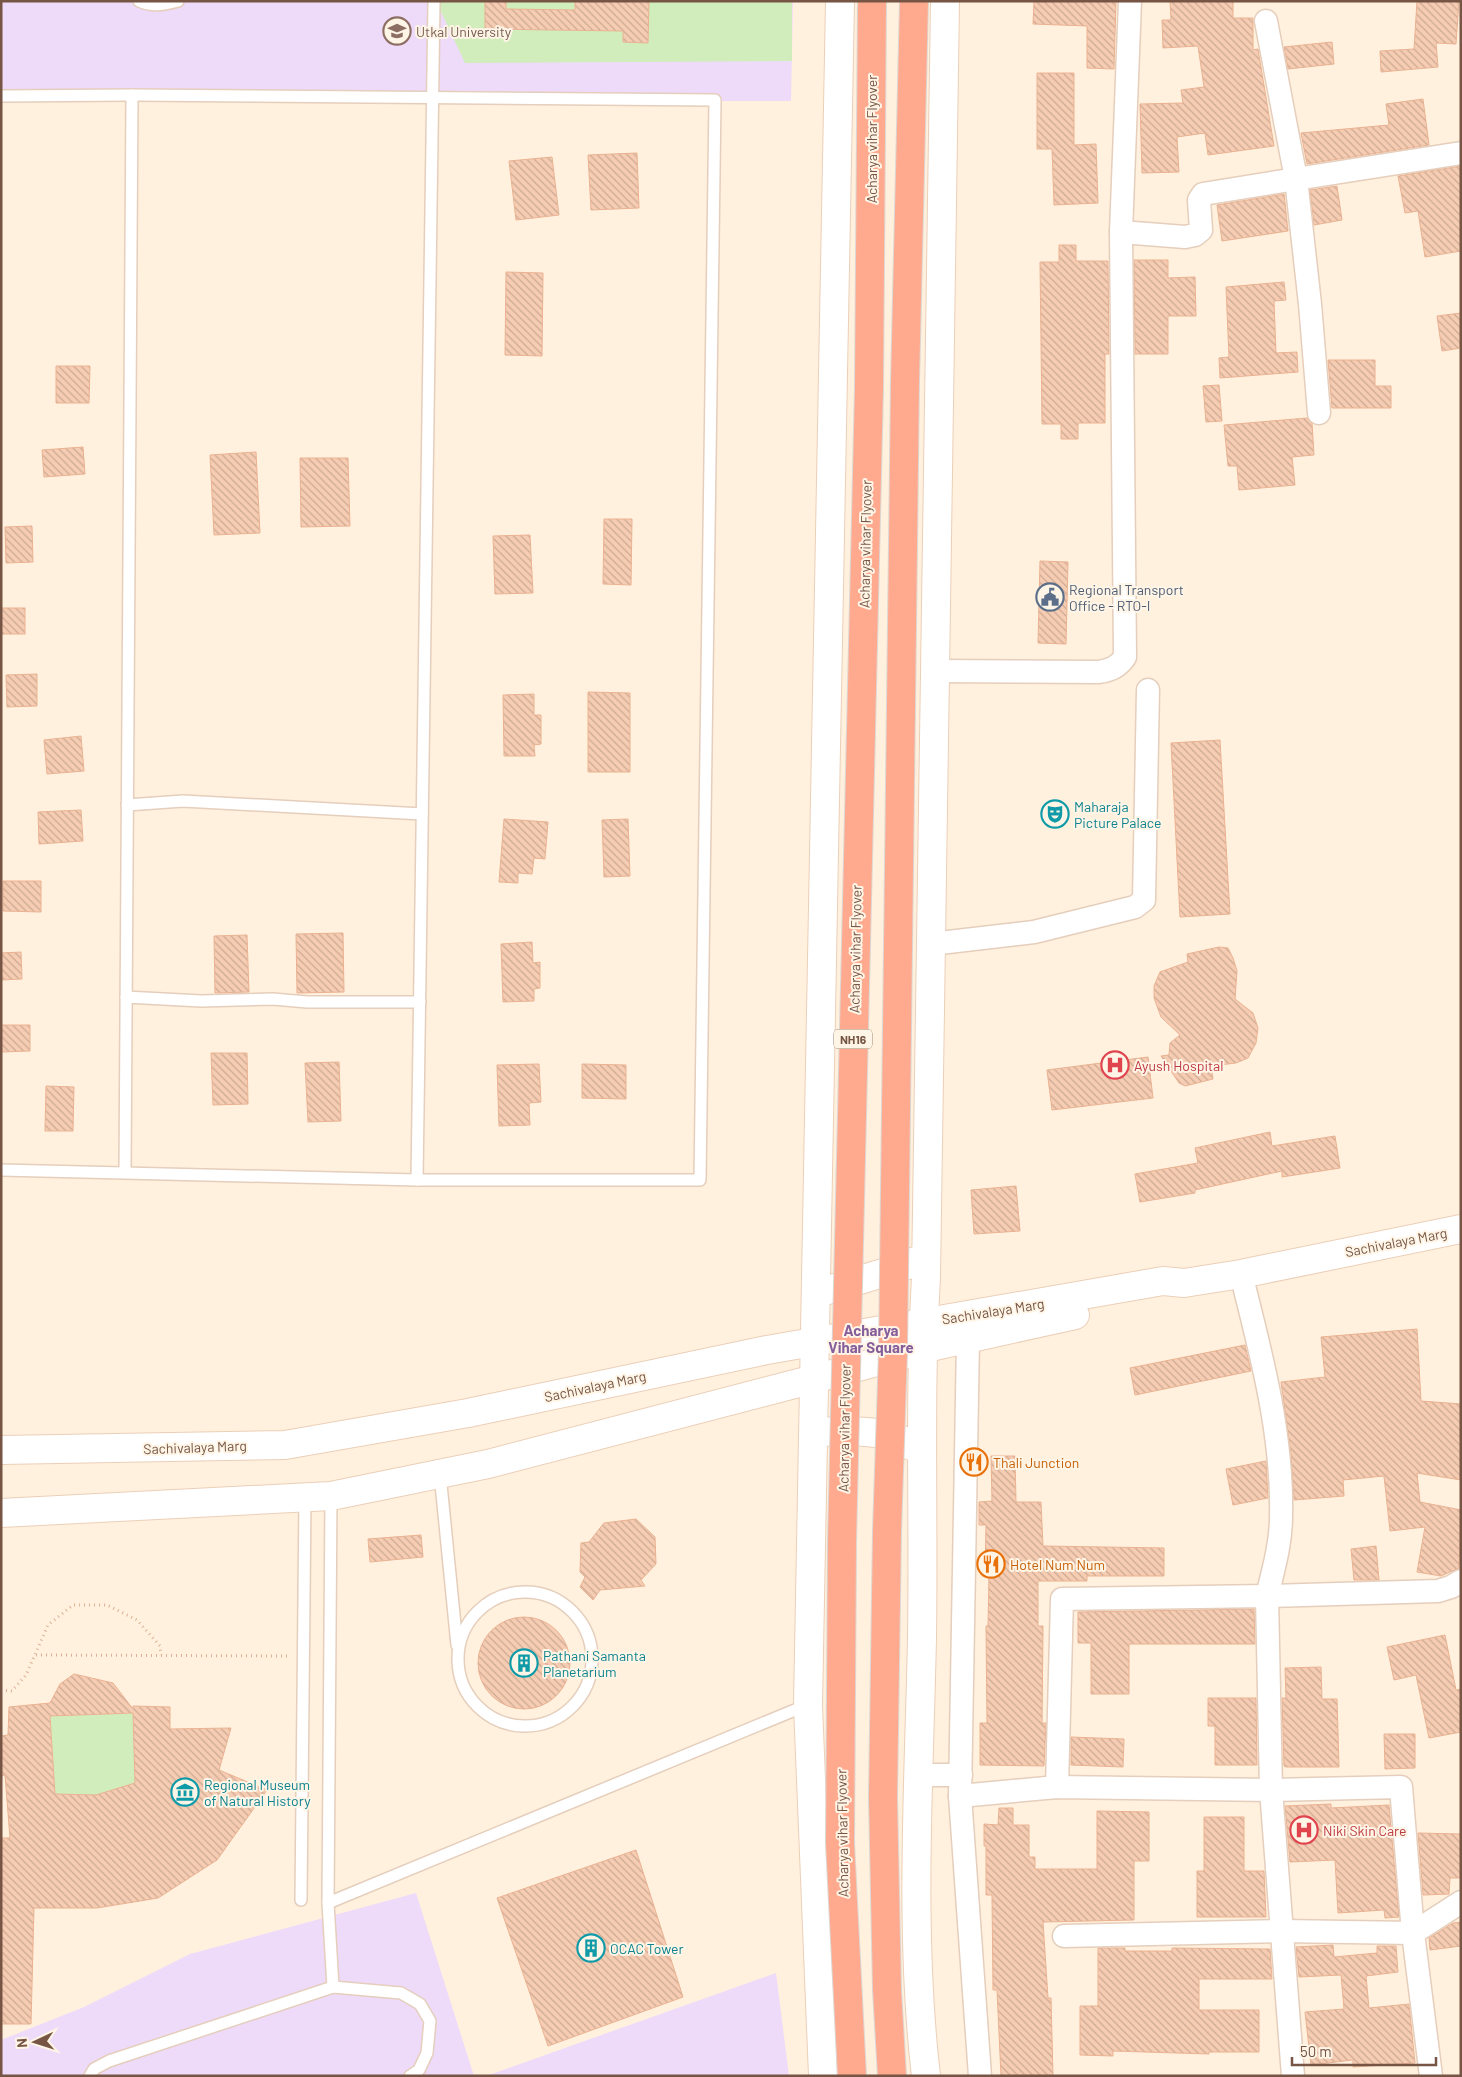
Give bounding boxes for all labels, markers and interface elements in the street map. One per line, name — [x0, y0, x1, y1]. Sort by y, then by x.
school or university icon: Utkal University — [382, 16, 412, 46]
place label: Utkal University — [416, 23, 512, 40]
street label: Acharya vihar Flyover — [863, 75, 880, 203]
street label: Acharya vihar Flyover — [855, 480, 875, 608]
place label: Regional Transport Office - RTO-I — [1069, 581, 1184, 614]
public building icon: Regional Transport Office - RTO-I — [1035, 582, 1065, 612]
place label: Maharaja Picture Palace — [1074, 798, 1162, 831]
theatre icon: Maharaja Picture Palace — [1040, 799, 1070, 829]
street label: Acharya vihar Flyover — [845, 885, 865, 1013]
road number: NH16 — [834, 1030, 872, 1048]
hospital icon: Ayush Hospital — [1100, 1050, 1130, 1080]
place label: Ayush Hospital — [1134, 1057, 1223, 1074]
street label: Sachivalaya Marg — [1344, 1224, 1448, 1260]
street label: Sachivalaya Marg — [941, 1295, 1045, 1327]
district label: Acharya Vihar Square — [828, 1321, 914, 1356]
street label: Acharya vihar Flyover — [834, 1364, 854, 1492]
street label: Sachivalaya Marg — [543, 1367, 647, 1405]
street label: Sachivalaya Marg — [143, 1437, 247, 1457]
restaurant icon: Thali Junction — [959, 1447, 989, 1477]
place label: Thali Junction — [993, 1454, 1079, 1471]
restaurant icon: Hotel Num Num — [976, 1549, 1006, 1579]
place label: Hotel Num Num — [1010, 1556, 1105, 1573]
place label: Pathani Samanta Planetarium — [543, 1647, 646, 1680]
building icon: Pathani Samanta Planetarium — [509, 1648, 539, 1678]
street label: Acharya vihar Flyover — [832, 1769, 852, 1897]
place label: Regional Museum of Natural History — [204, 1776, 311, 1809]
museum icon: Regional Museum of Natural History — [170, 1777, 200, 1807]
hospital icon: Niki Skin Care — [1289, 1815, 1319, 1845]
place label: Niki Skin Care — [1323, 1822, 1407, 1839]
building icon: OCAC Tower — [576, 1933, 606, 1963]
place label: OCAC Tower — [610, 1940, 684, 1957]
north arrow — [10, 2017, 60, 2067]
scale bar — [1292, 2034, 1436, 2066]
text: N — [13, 2038, 30, 2048]
text: 50 m — [1300, 2042, 1332, 2060]

